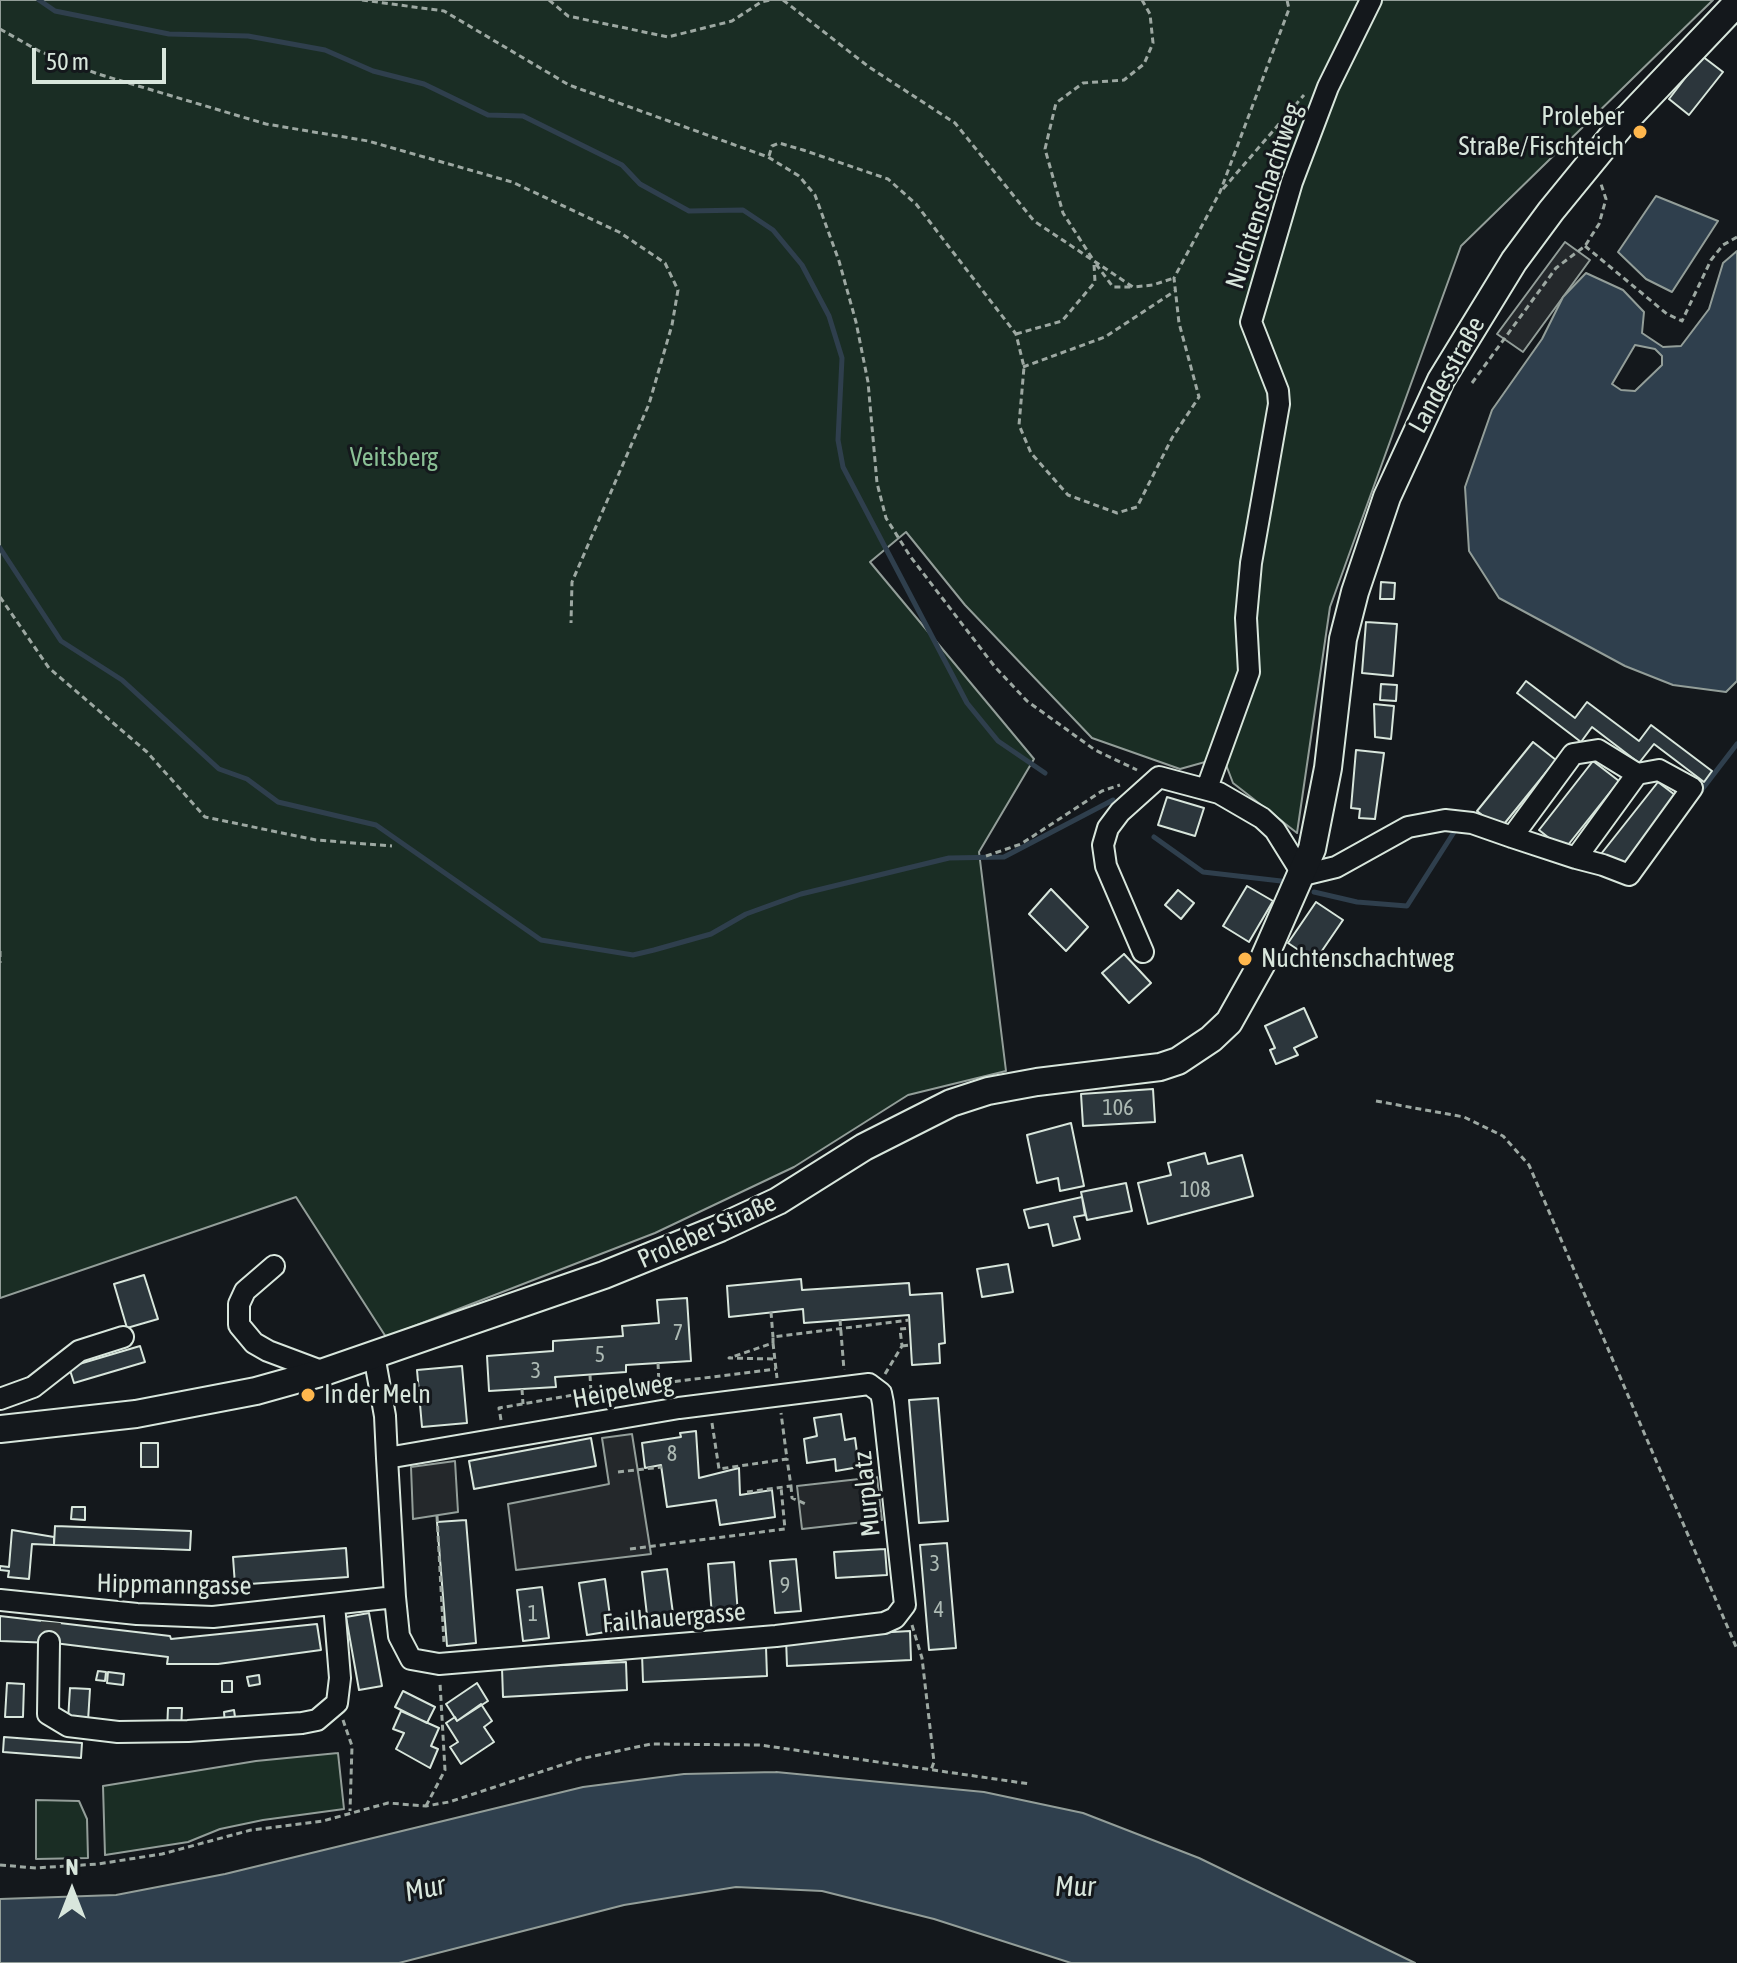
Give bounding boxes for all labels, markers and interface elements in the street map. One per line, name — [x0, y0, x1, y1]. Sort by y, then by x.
scale bar — [36, 32, 170, 82]
text: 50 m — [46, 48, 89, 75]
street label: Nuchtenschachtweg — [1219, 99, 1309, 293]
place label: Proleber Straße/Fischteich — [1458, 101, 1624, 162]
marker: Proleber Straße/Fischteich — [1631, 123, 1649, 141]
street label: Landesstraße — [1402, 311, 1492, 439]
park label: Veitsberg — [350, 442, 438, 474]
place label: Nuchtenschachtweg — [1261, 943, 1454, 975]
marker: Nuchtenschachtweg — [1236, 950, 1254, 968]
house number: 106 — [1102, 1095, 1134, 1121]
house number: 108 — [1179, 1177, 1211, 1203]
street label: Proleber Straße — [633, 1187, 781, 1275]
house number: 7 — [673, 1320, 683, 1346]
house number: 5 — [595, 1342, 605, 1368]
house number: 3 — [531, 1358, 541, 1384]
street label: Heipelweg — [570, 1367, 676, 1415]
place label: In der Meln — [324, 1379, 431, 1411]
marker: In der Meln — [299, 1386, 317, 1404]
house number: 8 — [667, 1441, 677, 1467]
street label: Murplatz — [847, 1450, 887, 1538]
house number: 3 — [930, 1551, 940, 1577]
street label: Hippmanngasse — [96, 1568, 252, 1602]
house number: 9 — [780, 1573, 790, 1599]
street label: Failhauergasse — [601, 1596, 747, 1640]
house number: 4 — [934, 1597, 944, 1623]
house number: 1 — [528, 1601, 538, 1627]
north arrow — [32, 1851, 112, 1931]
text: N — [66, 1854, 78, 1880]
water label: Mur — [402, 1868, 448, 1910]
water label: Mur — [1055, 1870, 1095, 1904]

